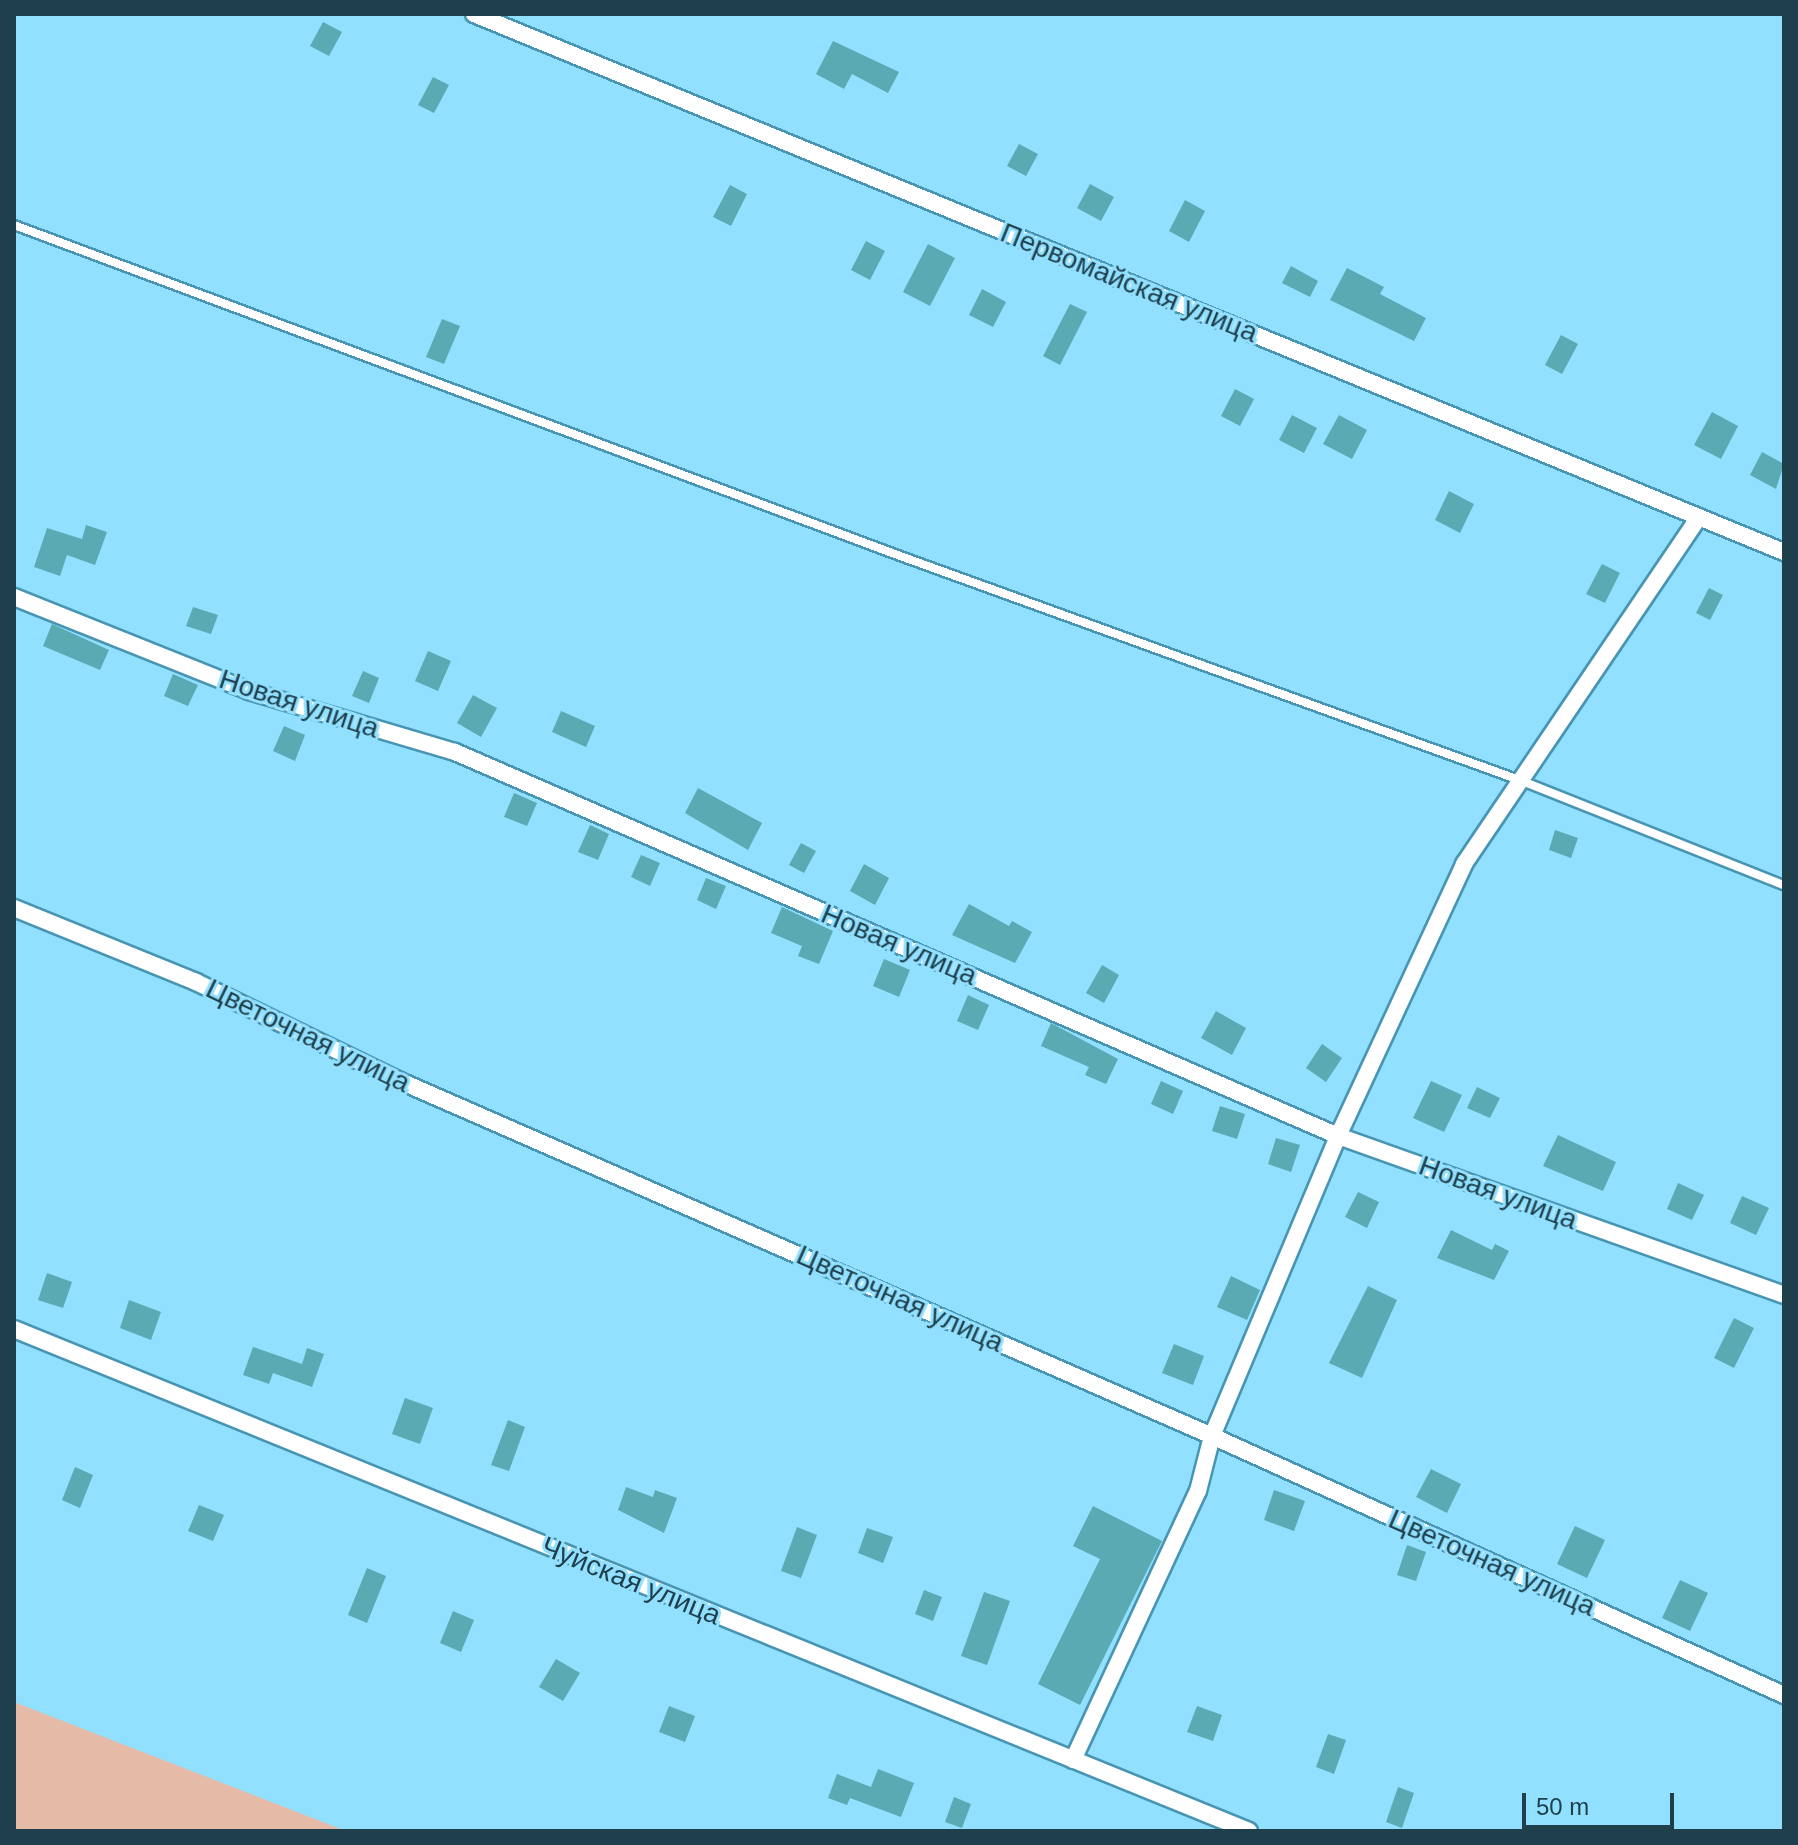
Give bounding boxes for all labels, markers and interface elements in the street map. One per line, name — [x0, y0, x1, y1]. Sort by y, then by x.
street label: Первомайская улица — [996, 216, 1262, 350]
street label: Новая улица — [215, 662, 383, 746]
street label: Новая улица — [816, 897, 982, 993]
street label: Цветочная улица — [200, 972, 416, 1100]
street label: Новая улица — [1414, 1149, 1582, 1237]
street label: Цветочная улица — [791, 1238, 1009, 1360]
street label: Цветочная улица — [1383, 1502, 1601, 1624]
street label: Чуйская улица — [536, 1530, 726, 1632]
scale bar — [1526, 1777, 1678, 1827]
text: 50 m — [1536, 1793, 1589, 1820]

